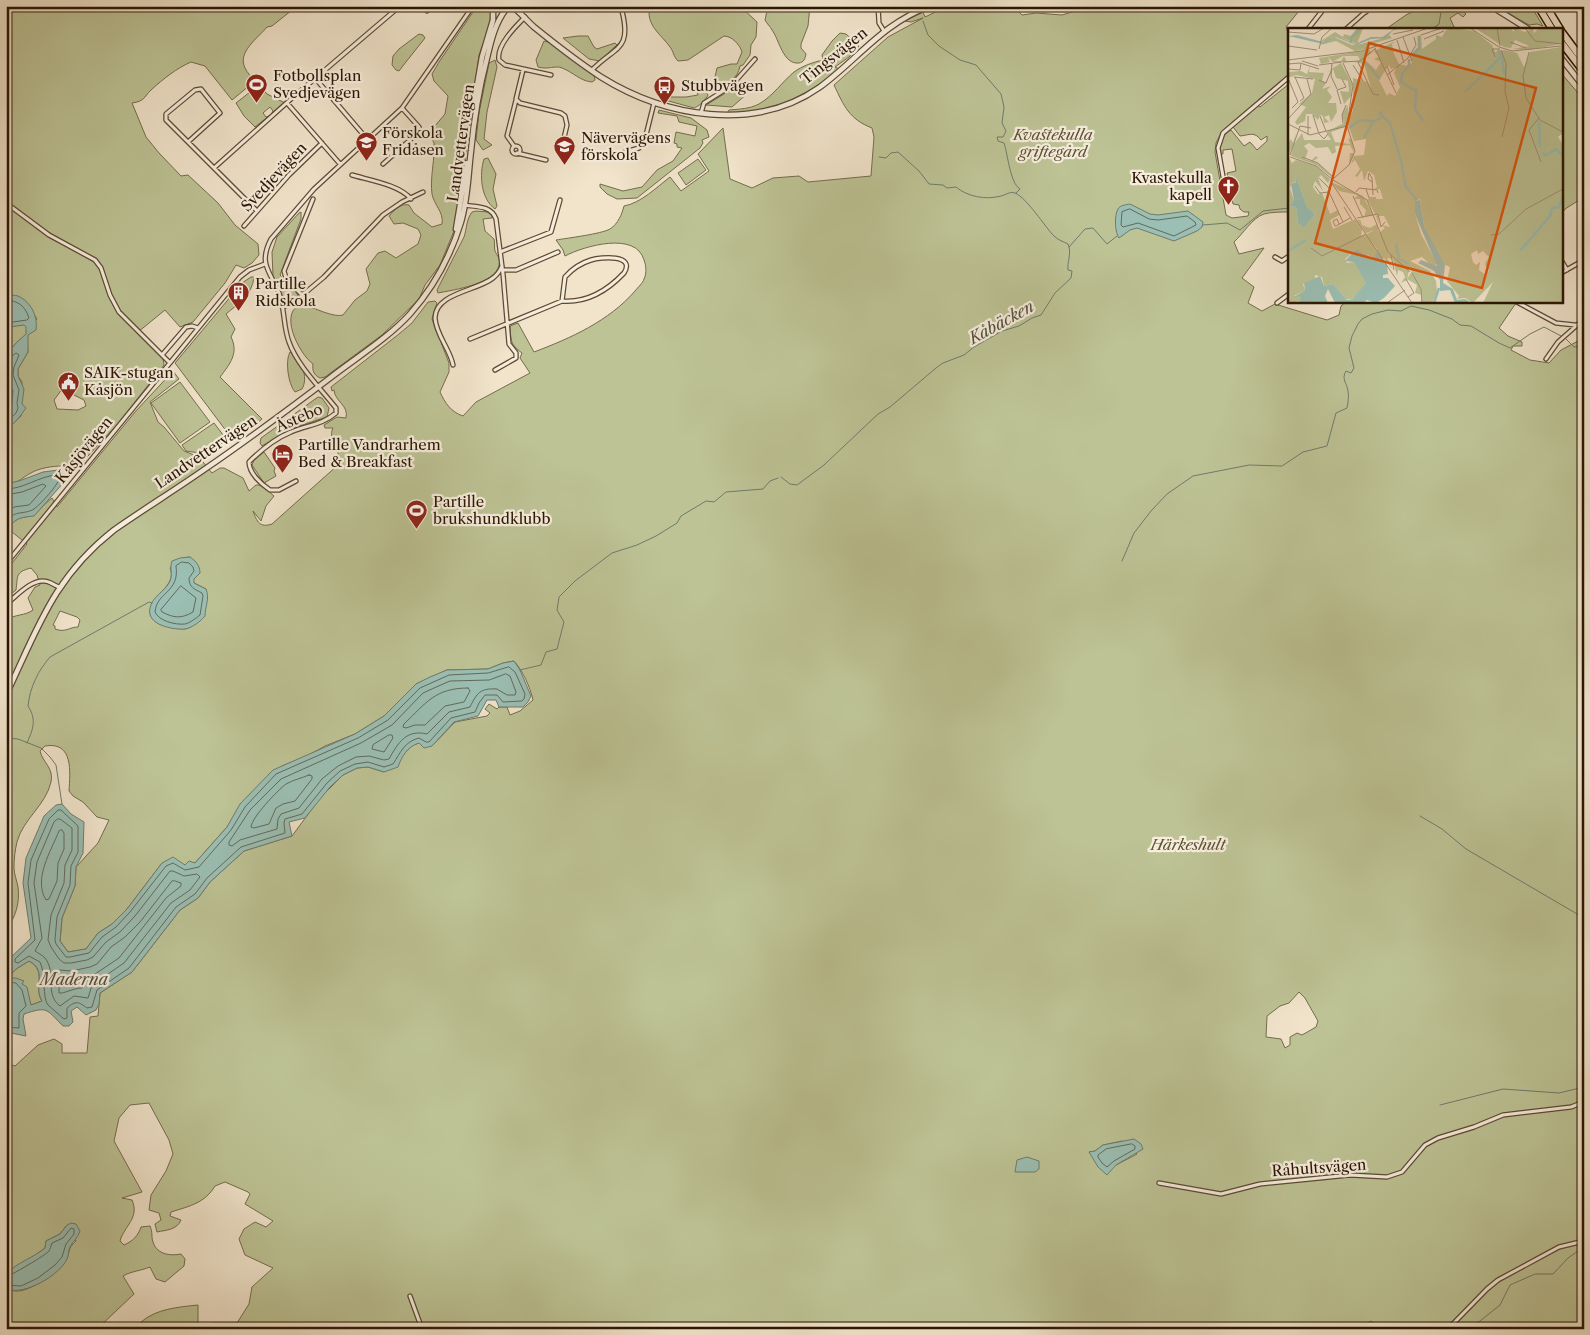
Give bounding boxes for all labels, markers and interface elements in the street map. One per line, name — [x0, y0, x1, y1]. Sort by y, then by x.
street label: Tingsvägen — [796, 23, 871, 88]
inset map — [1288, 28, 1562, 302]
place label: Fotbollsplan Svedjevägen — [273, 66, 362, 102]
sports icon: Fotbollsplan Svedjevägen — [245, 73, 269, 104]
bus stop icon: Stubbvägen — [653, 74, 677, 105]
place label: Stubbvägen — [681, 76, 764, 95]
street label: Landvettervägen — [443, 82, 478, 203]
place label: Förskola Fridåsen — [382, 123, 445, 159]
park label: Kvastekulla griftegård — [1012, 125, 1093, 161]
place label: Nävervägens förskola — [581, 128, 671, 164]
school or university icon: Förskola Fridåsen — [354, 130, 378, 161]
school or university icon: Nävervägens förskola — [553, 135, 577, 166]
street label: Svedjevägen — [237, 138, 311, 215]
place label: Kvastekulla kapell — [1131, 168, 1213, 204]
church icon: Kvastekulla kapell — [1216, 175, 1240, 206]
place label: Partille Ridskola — [255, 274, 316, 310]
building icon: Partille Ridskola — [227, 281, 251, 312]
water label: Kåbäcken — [963, 296, 1037, 349]
place label: SAIK-stugan Kåsjön — [84, 363, 174, 399]
public building icon: SAIK-stugan Kåsjön — [56, 370, 80, 401]
street label: Åstebo — [271, 399, 325, 436]
street label: Landvettervägen — [151, 410, 261, 493]
street label: Kåsjövägen — [51, 412, 117, 487]
place label: Partille Vandrarhem Bed & Breakfast — [298, 435, 441, 471]
hotel icon: Partille Vandrarhem Bed & Breakfast — [270, 442, 294, 473]
place label: Partille brukshundklubb — [433, 492, 550, 528]
sports icon: Partille brukshundklubb — [405, 499, 429, 530]
park label: Härkeshult — [1149, 835, 1226, 854]
water label: Maderna — [38, 969, 108, 989]
street label: Råhultsvägen — [1271, 1155, 1368, 1180]

